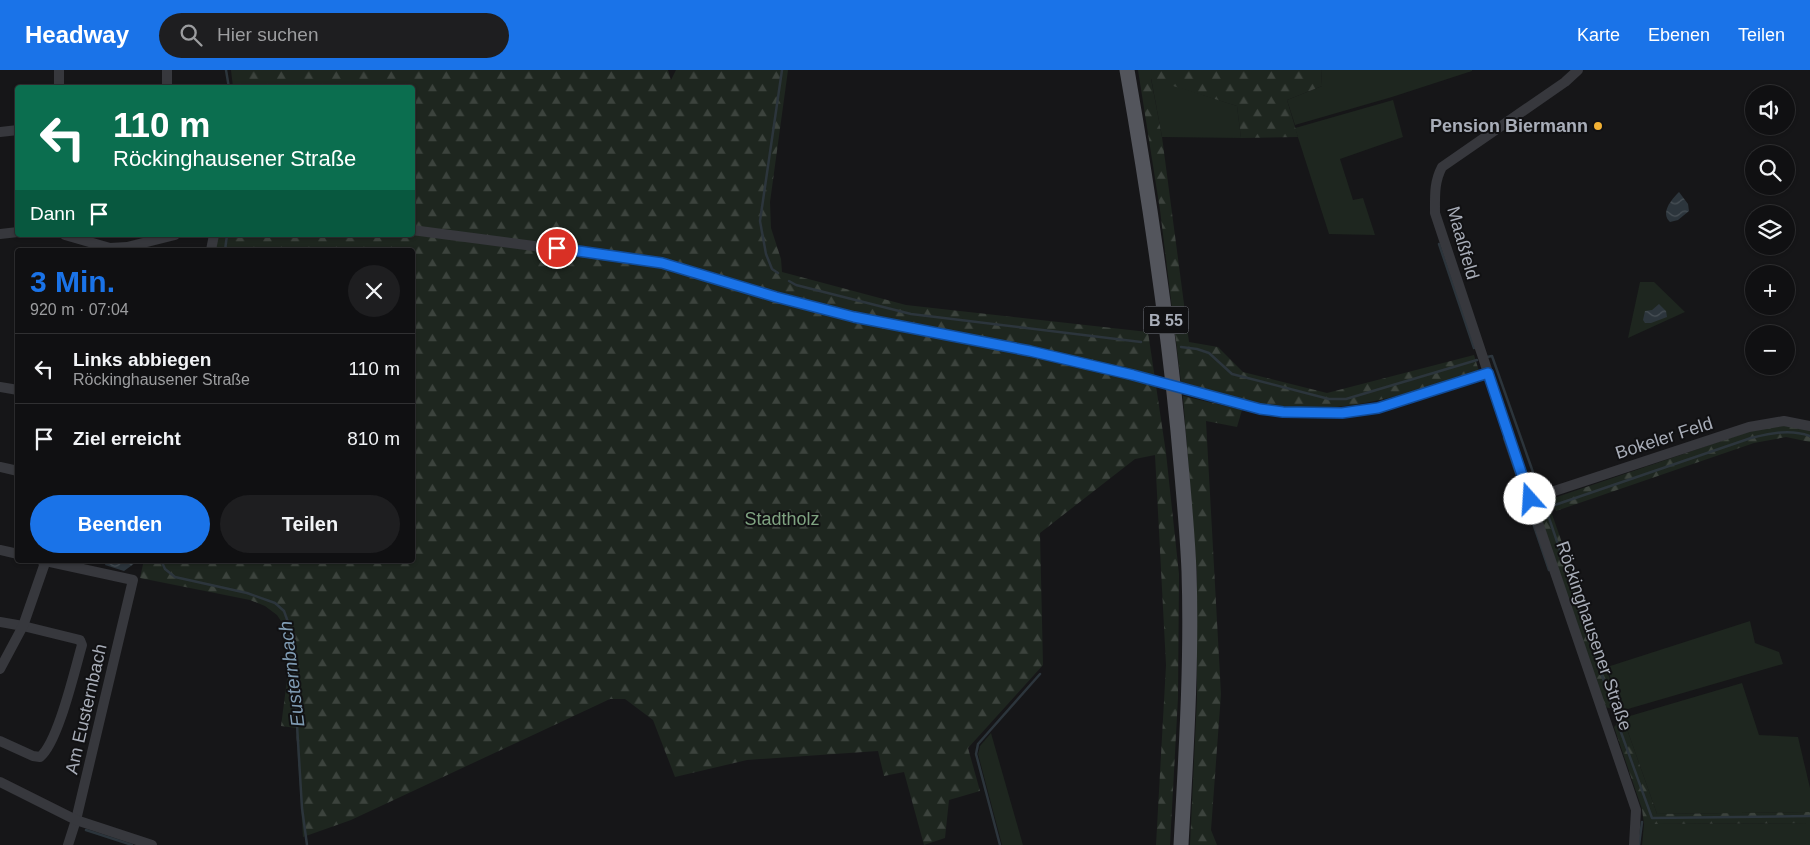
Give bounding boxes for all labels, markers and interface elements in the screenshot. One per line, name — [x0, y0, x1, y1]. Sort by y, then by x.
search box — [159, 13, 509, 58]
text: Headway — [25, 21, 129, 48]
icon: search — [177, 21, 205, 49]
text: Hier suchen — [217, 24, 318, 45]
text: Karte — [1577, 25, 1620, 45]
text: Ebenen — [1648, 25, 1710, 45]
text: Teilen — [1738, 25, 1785, 45]
map controls — [1745, 85, 1795, 375]
button: sound — [1745, 85, 1795, 135]
icon: left — [30, 105, 95, 170]
text: 110 m — [113, 105, 210, 144]
place label: Pension Biermann — [1430, 116, 1588, 136]
marker: Pension Biermann — [1592, 120, 1604, 132]
button: search — [1745, 145, 1795, 195]
text: Röckinghausener Straße — [113, 146, 356, 171]
icon: arrive — [85, 200, 113, 228]
text: Dann — [30, 203, 75, 224]
street label: Maaßfeld — [1443, 204, 1483, 282]
button: layers — [1745, 205, 1795, 255]
pin — [536, 227, 578, 269]
icon: arrive — [543, 234, 571, 262]
text: 3 Min. — [30, 265, 115, 298]
button: close — [348, 265, 400, 317]
button: + — [1745, 265, 1795, 315]
text: 920 m · 07:04 — [30, 301, 129, 318]
road number: B 55 — [1144, 306, 1188, 334]
button: − — [1745, 325, 1795, 375]
text: Links abbiegen — [73, 349, 211, 370]
icon: left — [30, 355, 58, 383]
text: 110 m — [349, 358, 400, 379]
text: Röckinghausener Straße — [73, 371, 250, 388]
street label: Bokeler Feld — [1613, 413, 1715, 463]
icon: arrive — [30, 425, 58, 453]
text: Ziel erreicht — [73, 428, 181, 449]
text: 810 m — [347, 428, 400, 449]
position arrow — [1503, 472, 1555, 524]
button: Beenden — [30, 495, 210, 553]
button: Teilen — [220, 495, 400, 553]
park label: Stadtholz — [744, 509, 820, 529]
street label: Röckinghausener Straße — [1552, 539, 1636, 733]
water label: Eusternbach — [275, 620, 308, 728]
street label: Am Eusternbach — [61, 642, 111, 776]

